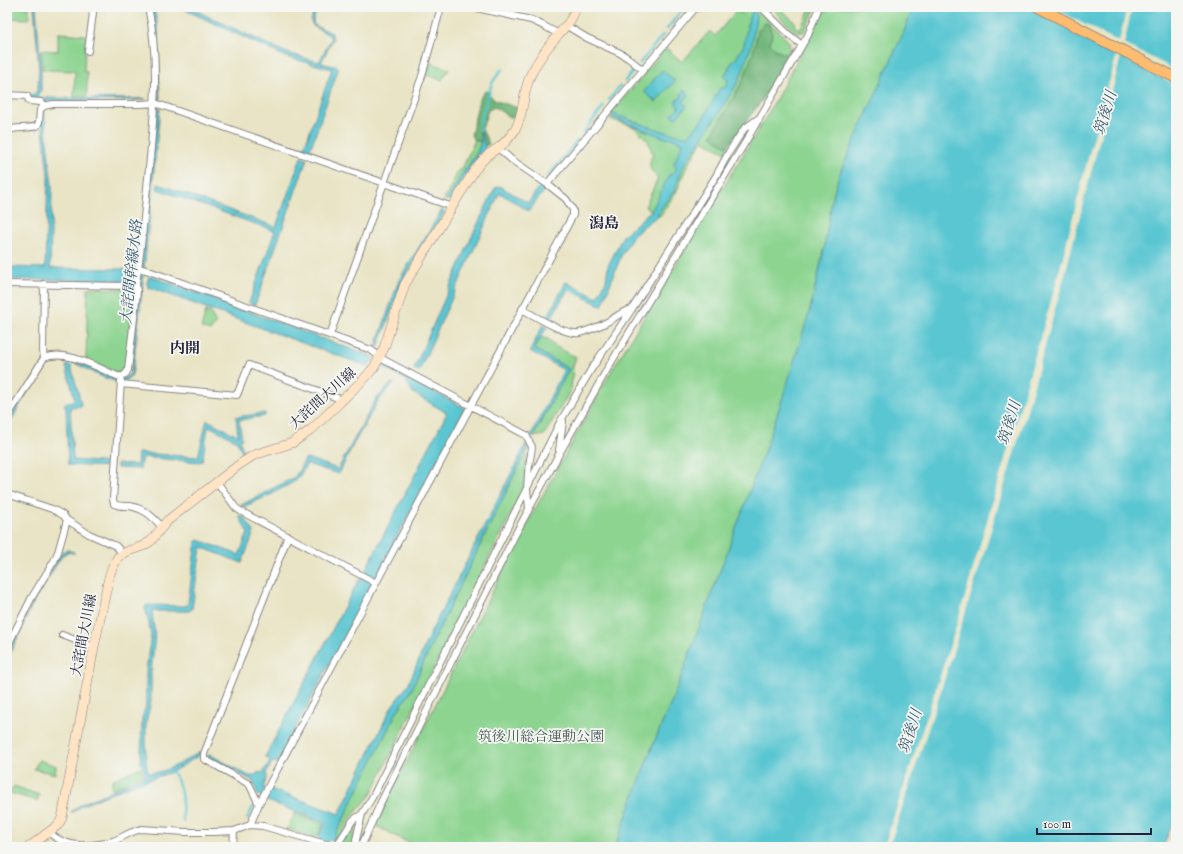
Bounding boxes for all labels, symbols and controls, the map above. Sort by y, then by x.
water label: 筑後川 [1090,87,1122,137]
district label: 潟島 [589,214,619,233]
water label: 大詫間幹線水路 [117,218,147,325]
district label: 内開 [170,339,200,358]
street label: 大詫間大川線 [285,364,360,434]
water label: 筑後川 [994,397,1026,447]
street label: 大詫間大川線 [67,592,101,678]
water label: 筑後川 [894,705,927,755]
park label: 筑後川総合運動公園 [478,728,604,746]
scale bar [1037,810,1151,836]
text: 100 m [1043,817,1071,832]

